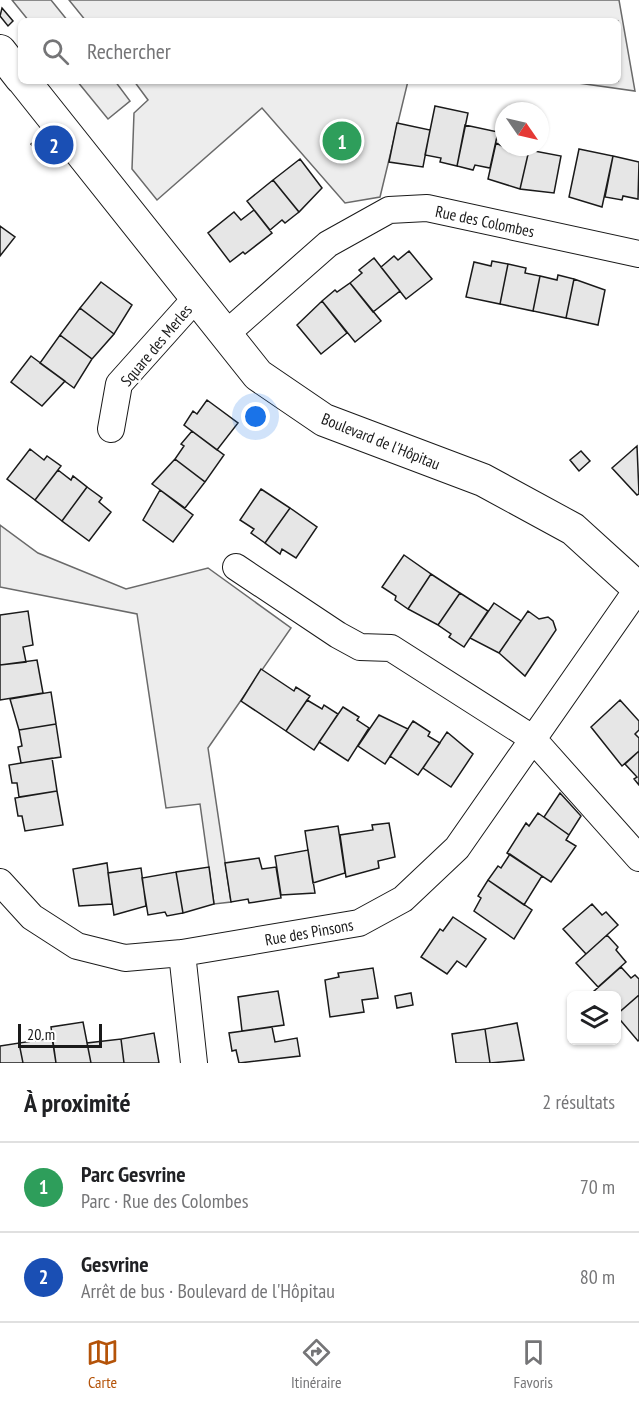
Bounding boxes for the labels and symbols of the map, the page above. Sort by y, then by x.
north arrow [495,102,549,156]
pin: 1 [322,118,362,164]
pin: 2 [34,122,74,168]
street label: Rue des Colombes [434,201,536,241]
street label: Square des Merles [116,300,196,390]
your location [241,402,270,431]
street label: Boulevard de l'Hôpitau [319,408,443,474]
street label: Rue des Pinsons [263,914,355,950]
scale bar [18,1021,102,1048]

